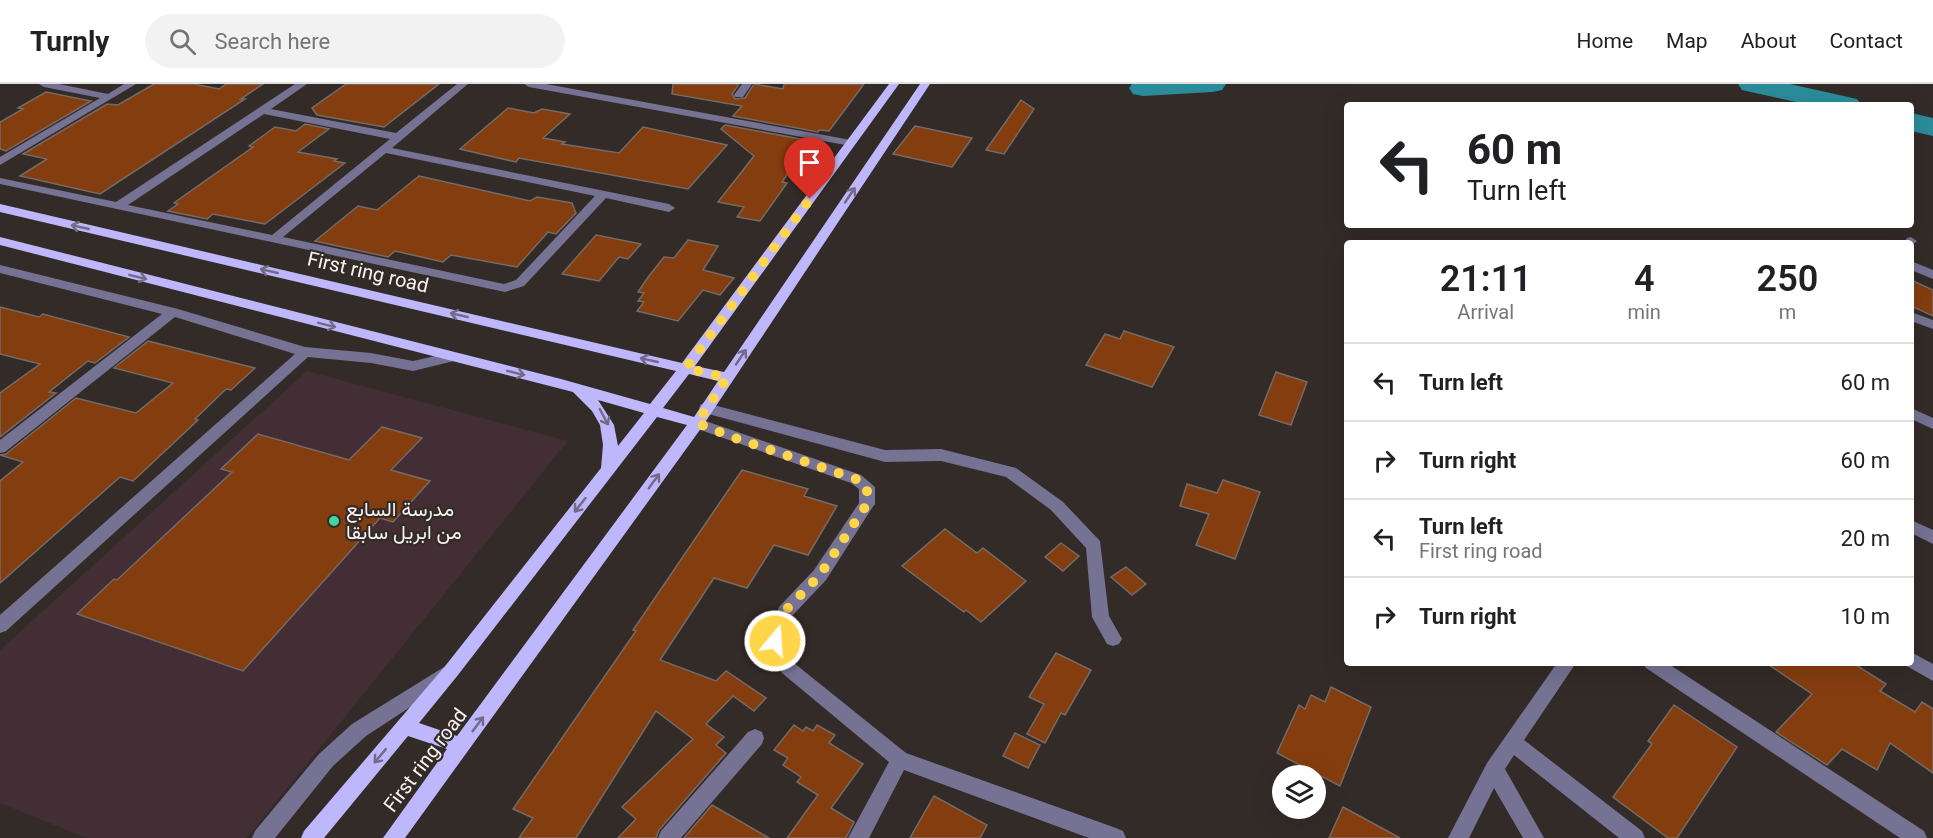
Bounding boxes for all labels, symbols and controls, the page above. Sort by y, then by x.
search box [145,14,565,68]
text: Turnly [30,25,109,58]
icon: search [166,25,199,58]
text: Search here [214,29,330,54]
text: Home [1577,29,1633,53]
text: Map [1666,29,1708,53]
text: About [1741,29,1797,53]
text: Contact [1830,29,1903,53]
text: 60 m [1467,125,1562,174]
icon: left [1368,126,1446,204]
pin [784,137,835,199]
icon: arrive [793,146,826,179]
text: Turn left [1467,175,1567,207]
one-way arrow [844,188,856,204]
one-way arrow [70,220,89,232]
street label: First ring road [305,246,431,298]
text: 21:11 [1440,258,1532,300]
text: 4 [1634,258,1654,300]
text: 250 [1757,258,1818,300]
one-way arrow [260,265,280,276]
one-way arrow [128,271,147,283]
text: Arrival [1457,300,1514,324]
text: min [1627,300,1661,324]
text: m [1779,300,1796,324]
one-way arrow [450,309,469,321]
one-way arrow [317,319,336,331]
one-way arrow [735,349,747,365]
one-way arrow [640,353,659,365]
icon: left [1368,366,1401,399]
one-way arrow [506,367,525,379]
text: Turn left [1419,370,1503,395]
text: 60 m [1841,370,1890,395]
one-way arrow [599,408,610,426]
icon: right [1368,444,1401,477]
text: Turn right [1419,448,1516,473]
text: 60 m [1841,448,1890,473]
one-way arrow [648,474,661,490]
place label: مدرسة السابع من ابريل سابقا [346,497,462,545]
one-way arrow [574,497,587,513]
marker: مدرسة السابع من ابريل سابقا [327,514,341,528]
text: Turn left [1419,514,1503,539]
icon: left [1368,522,1401,555]
text: 20 m [1841,526,1890,551]
text: First ring road [1419,539,1543,563]
icon: right [1368,600,1401,633]
text: Turn right [1419,604,1516,629]
text: 10 m [1841,604,1890,629]
position arrow [743,609,807,673]
street label: First ring road [378,703,472,817]
one-way arrow [472,716,484,732]
one-way arrow [373,748,386,764]
map controls [1272,765,1326,819]
button: layers [1272,765,1326,819]

